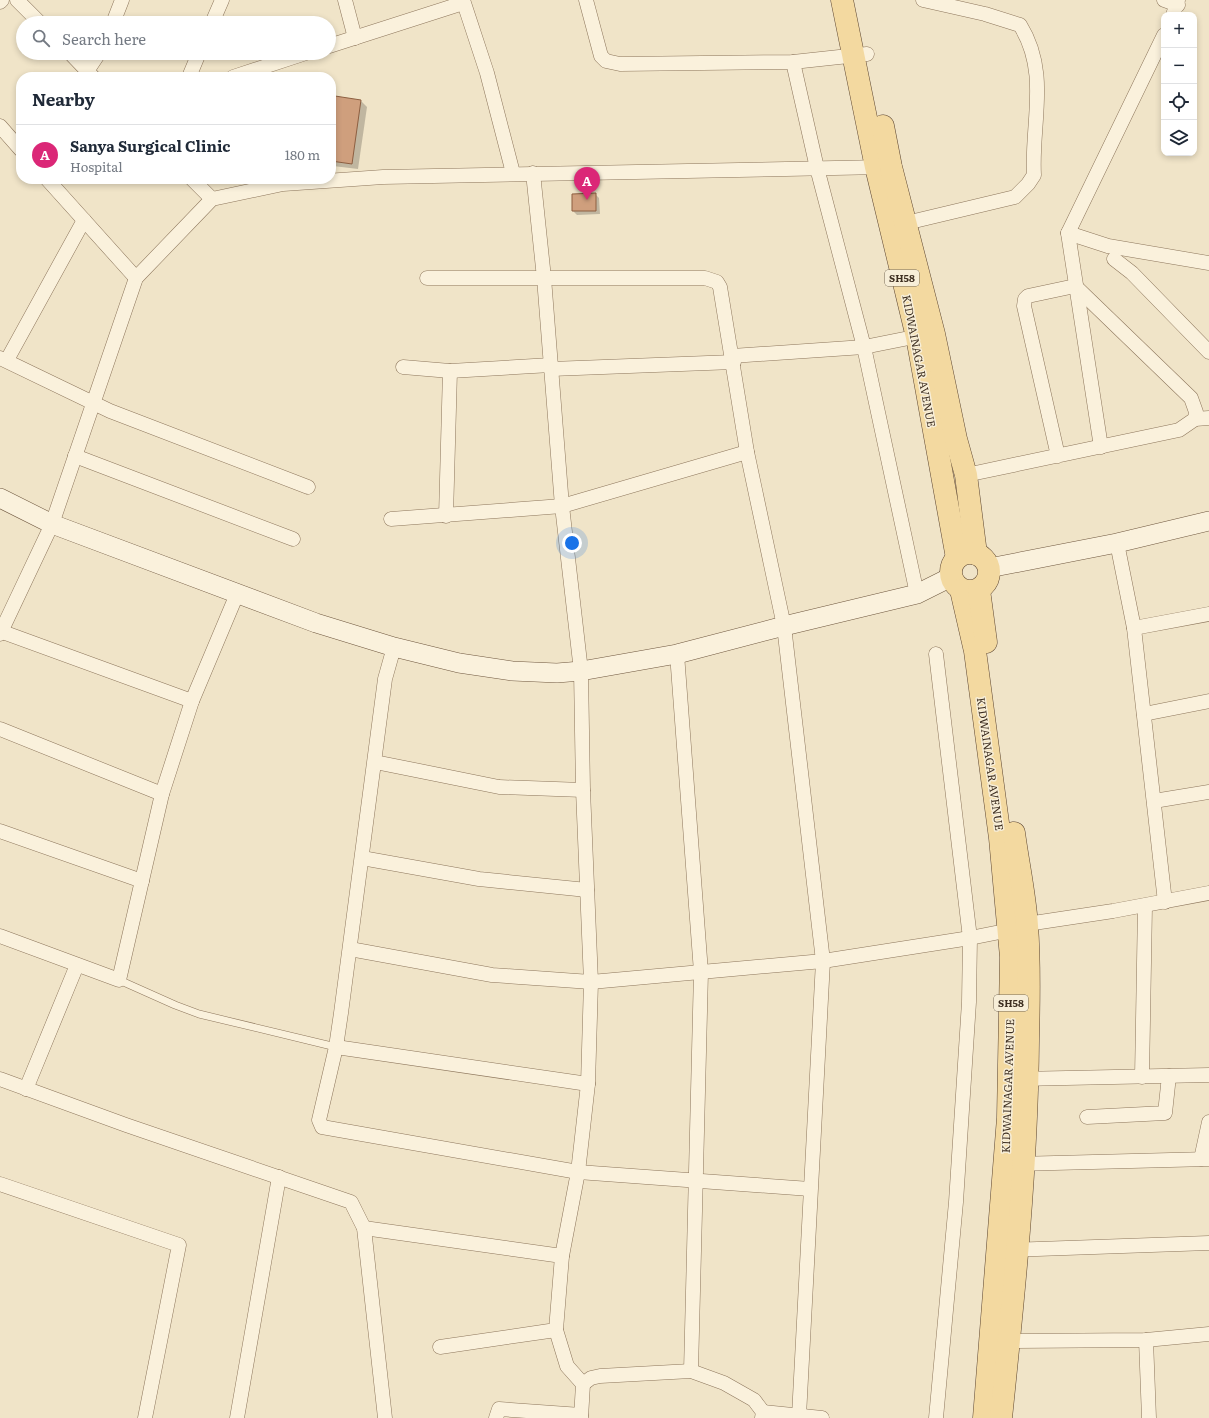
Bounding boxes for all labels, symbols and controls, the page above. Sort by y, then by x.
map controls [1161,12,1197,156]
button: + [1161,12,1197,48]
search box [16,16,336,60]
icon: search [30,27,52,49]
text: Search here [62,27,146,50]
button: − [1161,48,1197,84]
button: locate [1161,84,1197,120]
text: Nearby [32,86,95,111]
button: layers [1161,120,1197,156]
text: Sanya Surgical Clinic [70,134,230,157]
text: A [40,145,50,164]
text: 180 m [285,145,320,164]
text: Hospital [70,157,123,176]
pin: A [574,167,600,200]
road number: SH58 [885,270,919,286]
street label: KIDWAINAGAR AVENUE [899,293,941,428]
your location [562,533,582,553]
street label: KIDWAINAGAR AVENUE [974,696,1008,832]
road number: SH58 [994,995,1028,1011]
street label: KIDWAINAGAR AVENUE [997,1018,1017,1153]

